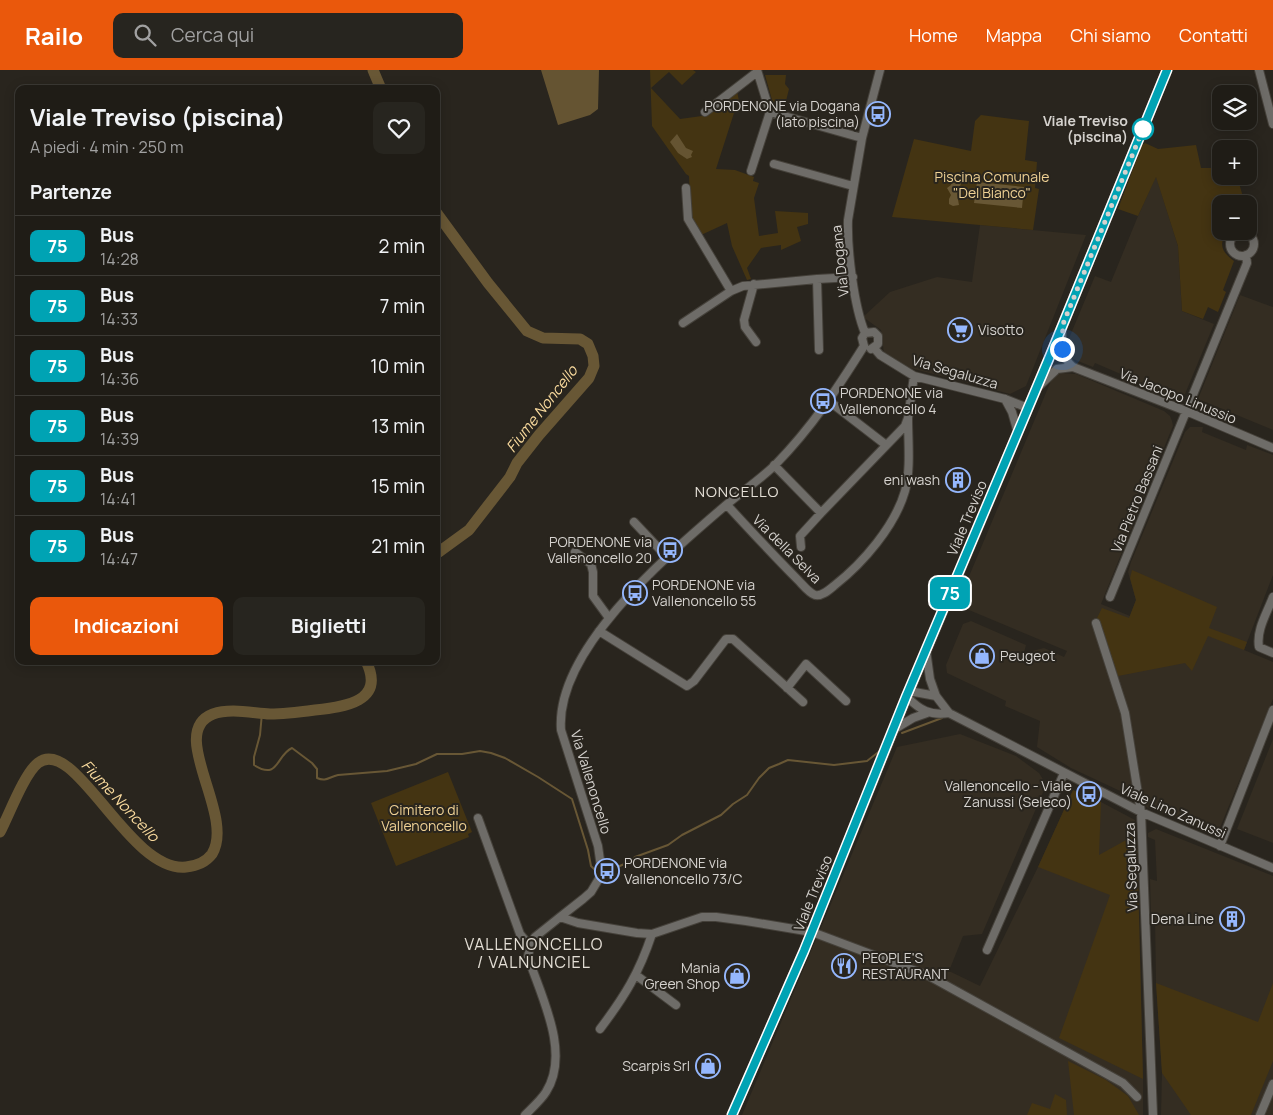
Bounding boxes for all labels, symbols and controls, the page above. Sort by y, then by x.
search box [113,13,463,58]
text: Railo [25,19,83,52]
icon: search [131,21,159,49]
text: Cerca qui [171,22,254,48]
text: Home [909,23,958,47]
text: Mappa [986,23,1042,47]
text: Chi siamo [1070,23,1151,47]
text: Contatti [1179,23,1248,47]
map controls [1212,85,1257,240]
button: layers [1212,85,1257,130]
place label: PORDENONE via Dogana (lato piscina) [704,96,860,131]
text: Viale Treviso (piscina) [30,100,286,133]
bus stop icon: PORDENONE via Dogana (lato piscina) [865,101,891,127]
button: heart [373,102,425,154]
place label: Viale Treviso (piscina) [1043,111,1128,146]
marker: Viale Treviso (piscina) [1132,118,1154,140]
text: A piedi · 4 min · 250 m [30,136,184,158]
button: + [1212,140,1257,185]
park label: Piscina Comunale "Del Bianco" [935,167,1049,202]
text: Partenze [30,179,112,205]
button: − [1212,195,1257,240]
text: Bus [100,222,134,248]
street label: Via Dogana [826,224,853,298]
text: 2 min [379,233,425,259]
text: 75 [47,234,68,258]
text: 14:28 [100,248,139,270]
text: Bus [100,282,134,308]
text: 7 min [380,293,425,319]
text: 75 [47,294,68,318]
text: 14:33 [100,308,138,330]
supermarket icon: Visotto [947,317,973,343]
place label: Visotto [978,320,1024,339]
your location [1050,337,1075,362]
text: Bus [100,342,134,368]
street label: Via Segaluzza [910,350,1000,393]
text: 10 min [370,353,425,379]
text: 75 [47,354,68,378]
water label: Fiume Noncello [501,360,583,457]
street label: Via Jacopo Linussio [1117,363,1240,428]
text: 14:36 [100,368,139,390]
place label: PORDENONE via Vallenoncello 4 [840,383,943,418]
bus stop icon: PORDENONE via Vallenoncello 4 [810,388,836,414]
text: Bus [100,402,134,428]
text: 13 min [371,413,425,439]
text: 75 [47,414,68,438]
text: 14:39 [100,428,139,450]
street label: Via Pietro Bassani [1106,442,1167,555]
text: Bus [100,462,134,488]
building icon: eni wash [945,467,971,493]
place label: eni wash [884,470,940,489]
text: 15 min [371,473,425,499]
text: 75 [47,474,68,498]
street label: Viale Treviso [942,477,991,558]
district label: NONCELLO [695,481,779,502]
text: 14:41 [100,488,136,510]
street label: Via della Selva [749,510,826,587]
text: Bus [100,522,134,548]
place label: PORDENONE via Vallenoncello 20 [547,532,652,567]
text: 21 min [371,533,425,559]
text: 75 [47,534,68,558]
bus stop icon: PORDENONE via Vallenoncello 20 [657,537,683,563]
text: 14:47 [100,548,138,570]
place label: PORDENONE via Vallenoncello 55 [652,575,756,610]
line badge: 75 [928,577,972,609]
bus stop icon: PORDENONE via Vallenoncello 55 [622,580,648,606]
text: 75 [940,581,960,605]
button: Indicazioni [30,597,223,655]
button: Biglietti [233,597,425,655]
shop icon: Peugeot [969,643,995,669]
place label: Peugeot [1000,646,1056,665]
street label: Via Vallenoncello [567,728,616,836]
water label: Fiume Noncello [77,755,165,847]
place label: Vallenoncello - Viale Zanussi (Seleco) [944,776,1072,811]
street label: Viale Lino Zanussi [1117,779,1229,842]
bus stop icon: Vallenoncello - Viale Zanussi (Seleco) [1076,781,1102,807]
park label: Cimitero di Vallenoncello [381,800,467,835]
street label: Via Segaluzza [1119,822,1142,912]
street label: Viale Treviso [789,852,836,933]
place label: PORDENONE via Vallenoncello 73/C [624,853,742,888]
bus stop icon: PORDENONE via Vallenoncello 73/C [594,858,620,884]
building icon: Dena Line [1219,906,1245,932]
place label: Dena Line [1151,909,1214,928]
district label: VALLENONCELLO / VALNUNCIEL [465,933,603,973]
place label: PEOPLE'S RESTAURANT [862,948,950,983]
restaurant icon: PEOPLE'S RESTAURANT [831,953,857,979]
place label: Mania Green Shop [644,958,720,993]
shop icon: Mania Green Shop [724,963,750,989]
shop icon: Scarpis Srl [695,1053,721,1079]
place label: Scarpis Srl [622,1056,690,1075]

